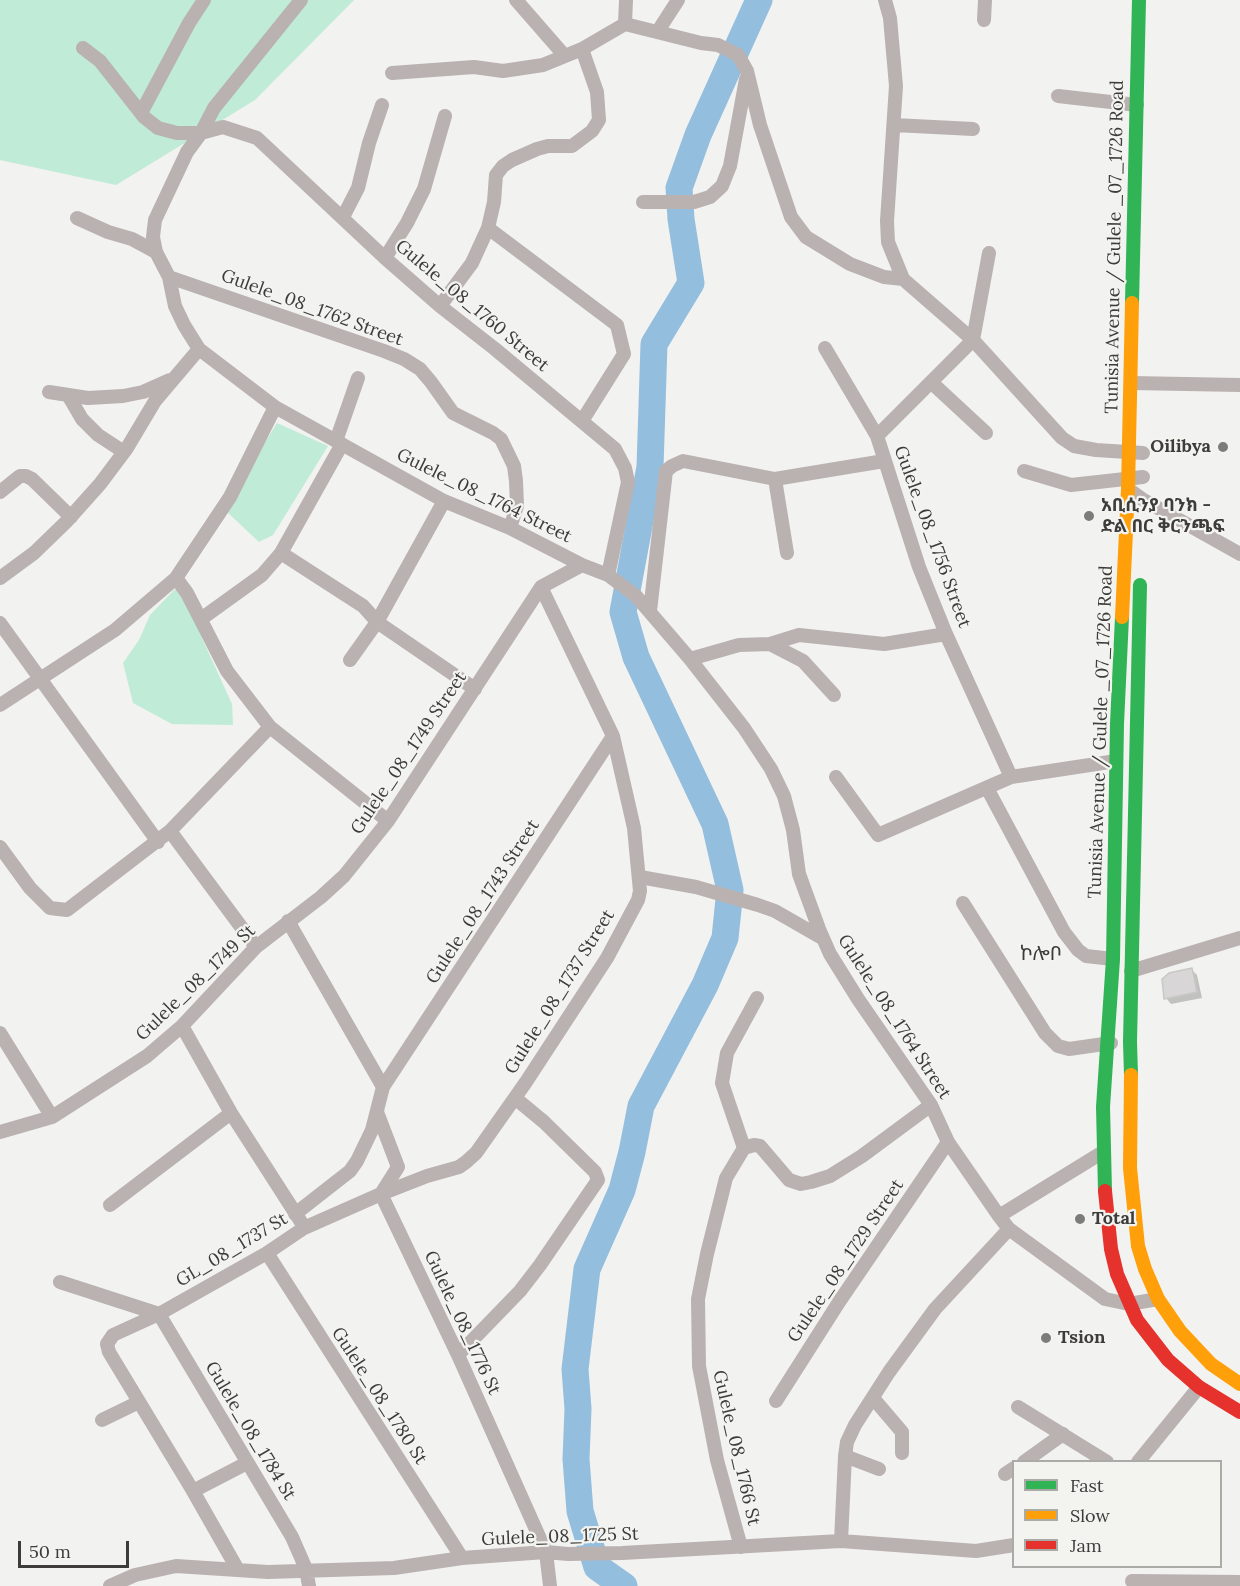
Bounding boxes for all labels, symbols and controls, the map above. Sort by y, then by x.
street label: Tunisia Avenue / Gulele _07_1726 Road [1101,80,1129,414]
street label: Gulele_08_1760 Street [391,236,553,376]
street label: Gulele_08_1762 Street [218,265,406,351]
place label: Oilibya [1150,436,1211,458]
marker: Oilibya [1216,440,1230,454]
street label: Gulele_08_1756 Street [889,443,975,631]
street label: Gulele_08_1764 Street [393,444,575,548]
place label: አቢሲንያ ባንክ - ድል በር ቅርንጫፍ [1101,495,1225,538]
marker: አቢሲንያ ባንክ - ድል በር ቅርንጫፍ [1082,509,1096,523]
street label: Tunisia Avenue / Gulele _07_1726 Road [1084,565,1118,899]
street label: Gulele_08_1749 Street [346,667,472,839]
street label: Gulele_08_1743 Street [422,816,544,988]
street label: Gulele_08_1737 Street [501,906,619,1078]
street label: Gulele_08_1749 St [132,920,260,1046]
street label: Gulele_08_1764 Street [833,931,955,1103]
district label: ኮሎቦ [1020,942,1062,966]
street label: Gulele_08_1729 Street [783,1175,909,1347]
street label: GL_08_1737 St [172,1208,292,1292]
place label: Total [1092,1208,1135,1230]
marker: Total [1073,1212,1087,1226]
street label: Gulele_08_1776 St [419,1247,505,1399]
street label: Gulele_08_1780 St [327,1323,431,1469]
place label: Tsion [1058,1327,1106,1349]
marker: Tsion [1039,1331,1053,1345]
street label: Gulele_08_1784 St [200,1358,300,1504]
street label: Gulele_08_1766 St [708,1368,764,1528]
legend [1012,1460,1222,1568]
text: Fast [1070,1474,1104,1497]
text: Slow [1070,1504,1110,1527]
street label: Gulele_08_1725 St [481,1523,639,1551]
scale bar [21,1529,132,1567]
text: Jam [1070,1534,1102,1557]
text: 50 m [29,1540,71,1563]

